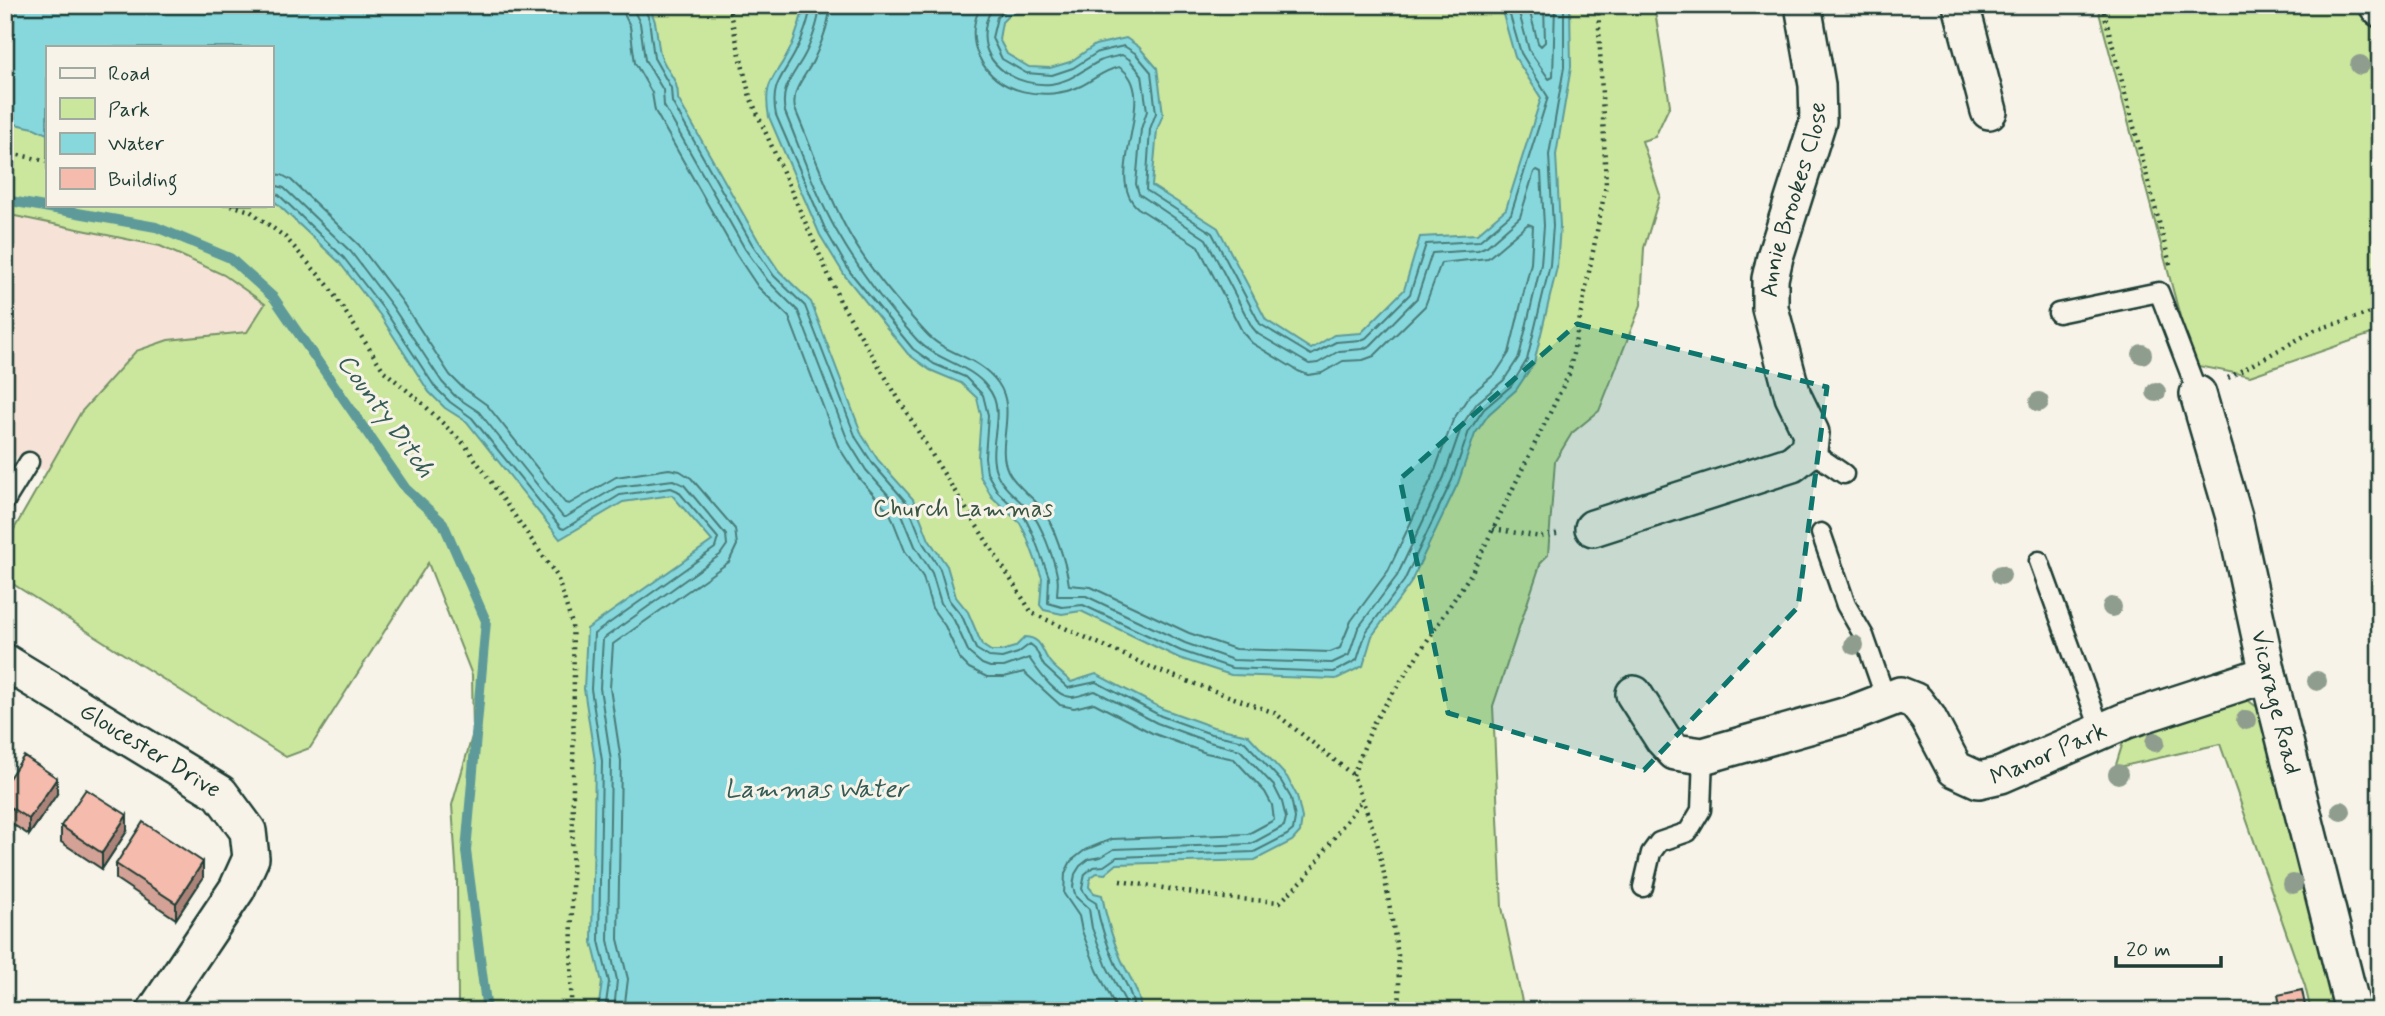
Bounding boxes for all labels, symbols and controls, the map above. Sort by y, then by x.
legend [46,46,273,206]
text: Road [108,60,150,88]
text: Park [108,96,150,124]
street label: Annie Brookes Close [1754,102,1834,298]
text: Water [108,130,164,158]
text: Building [108,166,178,196]
water label: County Ditch [328,347,442,485]
park label: Church Lammas [873,494,1054,525]
street label: Vicarage Road [2243,627,2308,778]
street label: Gloucester Drive [74,696,227,805]
street label: Manor Park [1985,715,2112,793]
water label: Lammas Water [724,773,911,807]
scale bar [2116,925,2220,969]
text: 20 m [2126,936,2171,964]

